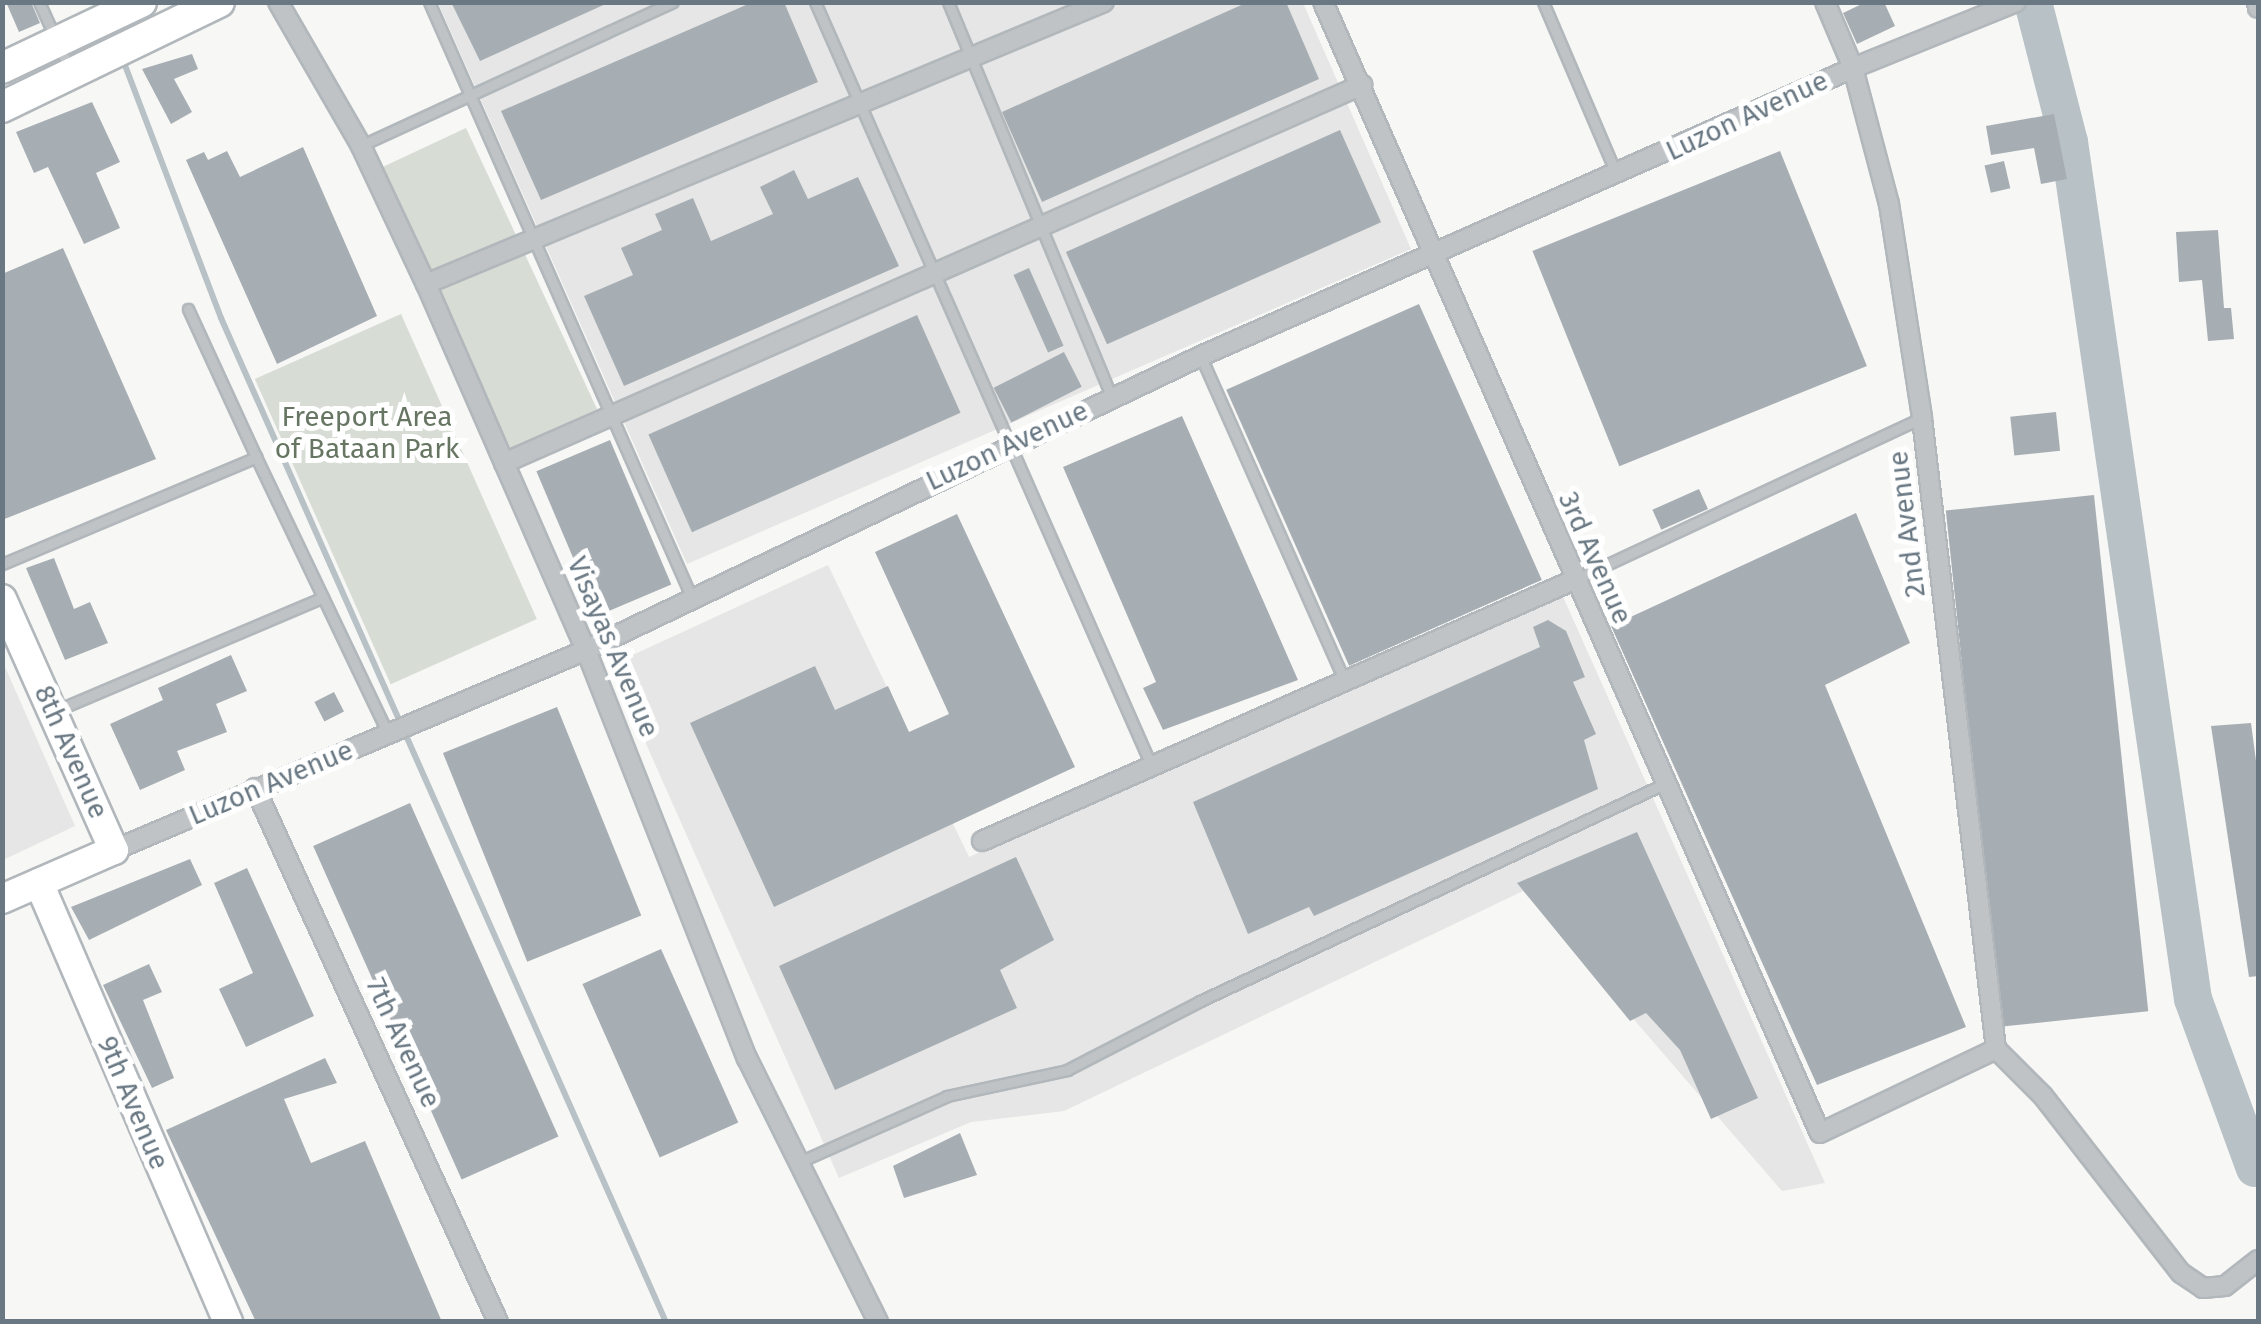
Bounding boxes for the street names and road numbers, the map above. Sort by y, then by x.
street label: Luzon Avenue [1661,64,1833,168]
street label: Luzon Avenue [921,394,1093,498]
street label: 2nd Avenue [1881,449,1933,599]
street label: 3rd Avenue [1551,487,1639,629]
street label: Visayas Avenue [560,552,666,742]
street label: 8th Avenue [27,680,115,824]
street label: Luzon Avenue [184,733,358,833]
street label: 7th Avenue [358,973,448,1113]
street label: 9th Avenue [90,1031,176,1175]

